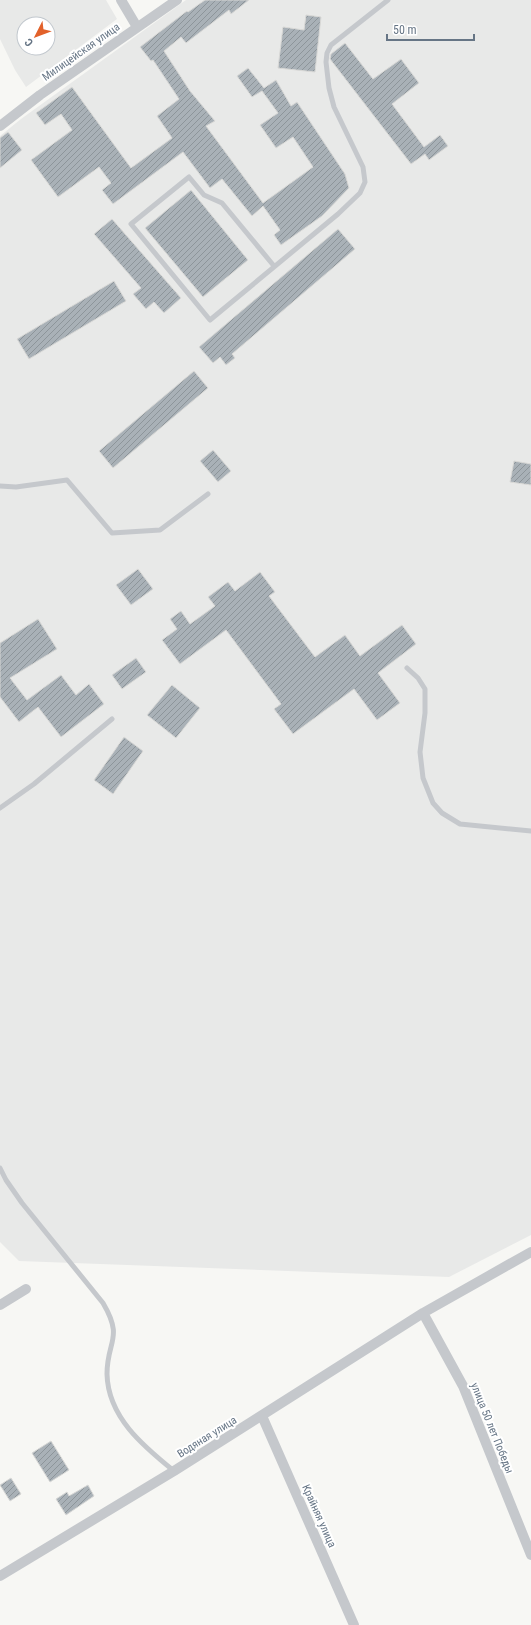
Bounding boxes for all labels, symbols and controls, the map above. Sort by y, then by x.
north arrow [16,16,56,56]
scale bar [387,16,474,42]
street label: Милицейская улица [40,20,122,84]
text: 50 m [393,23,417,37]
text: С [22,36,36,49]
street label: улица 50 лет Победы [468,1381,516,1475]
street label: Водяная улица [175,1414,239,1460]
street label: Крайняя улица [299,1482,339,1550]

